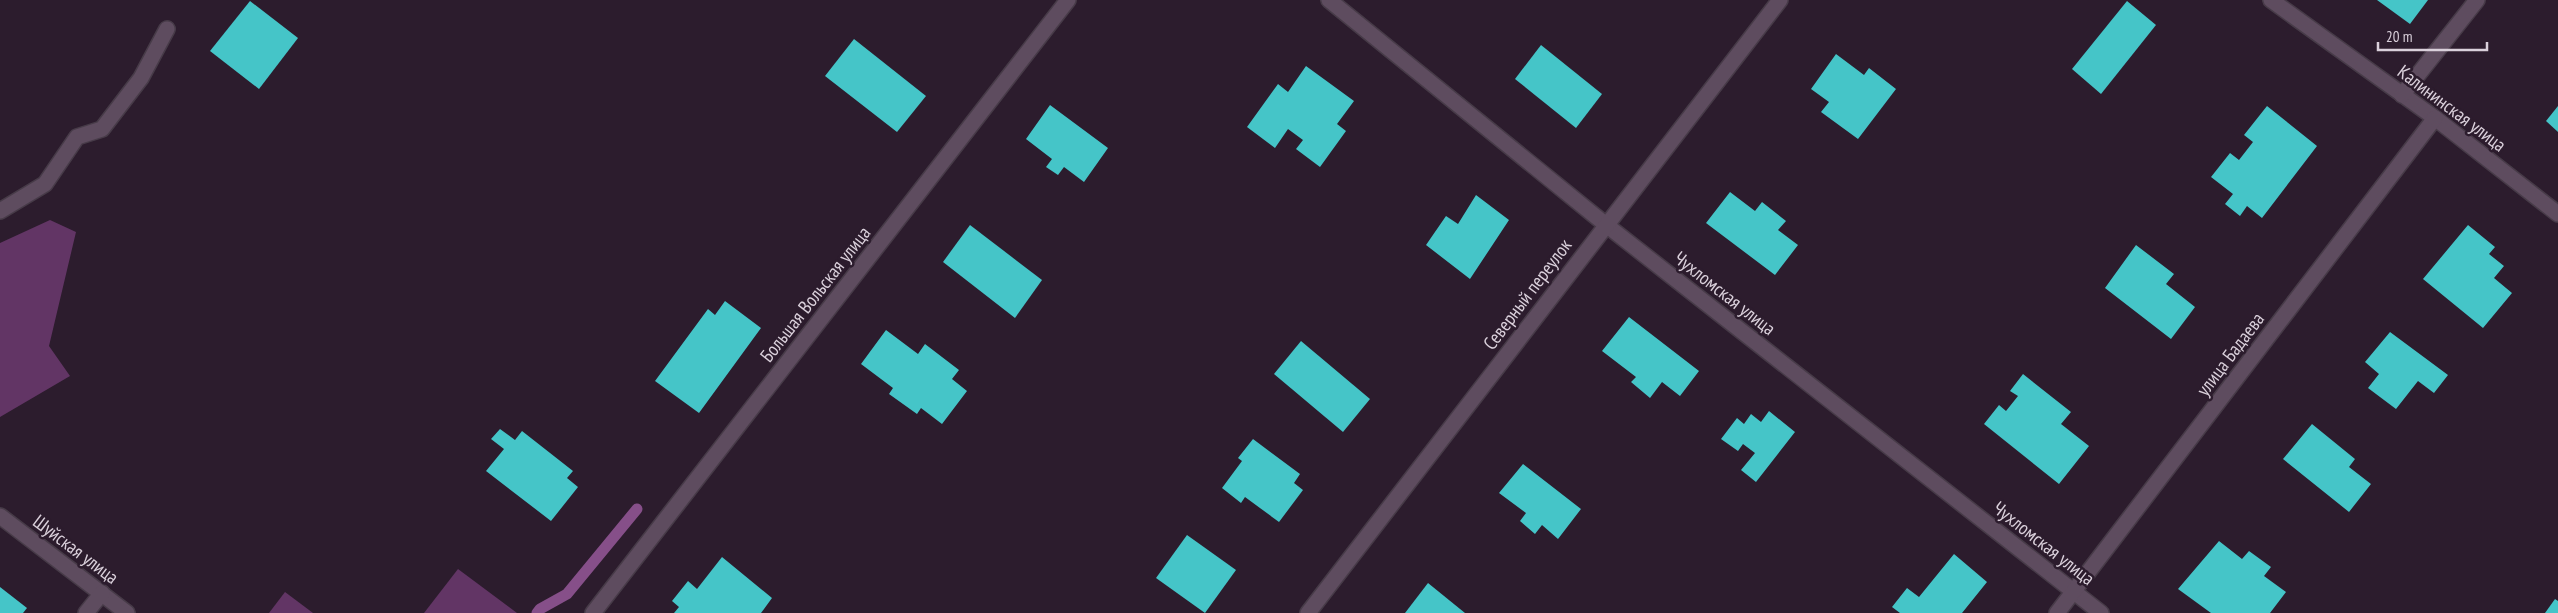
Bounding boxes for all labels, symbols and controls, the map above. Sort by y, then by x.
scale bar [2378,20,2487,52]
text: 20 m [2386,27,2412,46]
street label: Калининская улица [2393,59,2511,157]
street label: Большая Вольская улица [755,221,875,367]
street label: Северный переулок [1477,233,1577,354]
street label: Чухломская улица [1669,246,1781,340]
street label: улица Бадаева [2191,308,2269,400]
street label: Чухломская улица [1988,496,2100,590]
street label: Шуйская улица [29,509,123,589]

